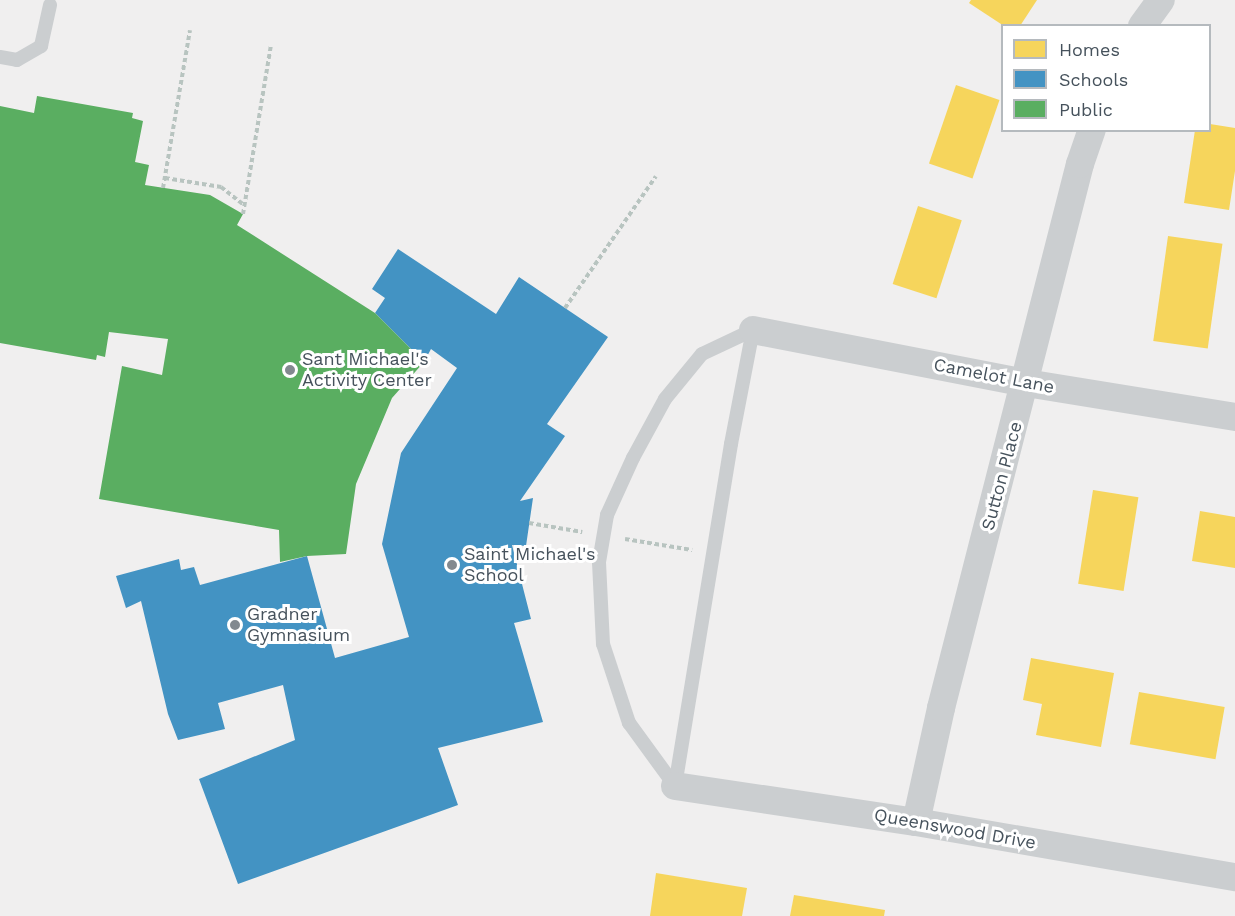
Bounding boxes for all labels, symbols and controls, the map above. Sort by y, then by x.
legend [1001,24,1211,132]
text: Homes [1059,39,1120,60]
text: Schools [1059,69,1128,90]
text: Public [1059,99,1113,120]
place label: Sant Michael's Activity Center [302,349,432,392]
street label: Camelot Lane [932,354,1056,398]
marker: Sant Michael's Activity Center [283,363,297,377]
street label: Sutton Place [977,419,1027,533]
place label: Saint Michael's School [464,544,596,586]
marker: Saint Michael's School [445,558,459,572]
place label: Gradner Gymnasium [247,604,350,646]
marker: Gradner Gymnasium [228,618,242,632]
street label: Queenswood Drive [872,804,1038,854]

